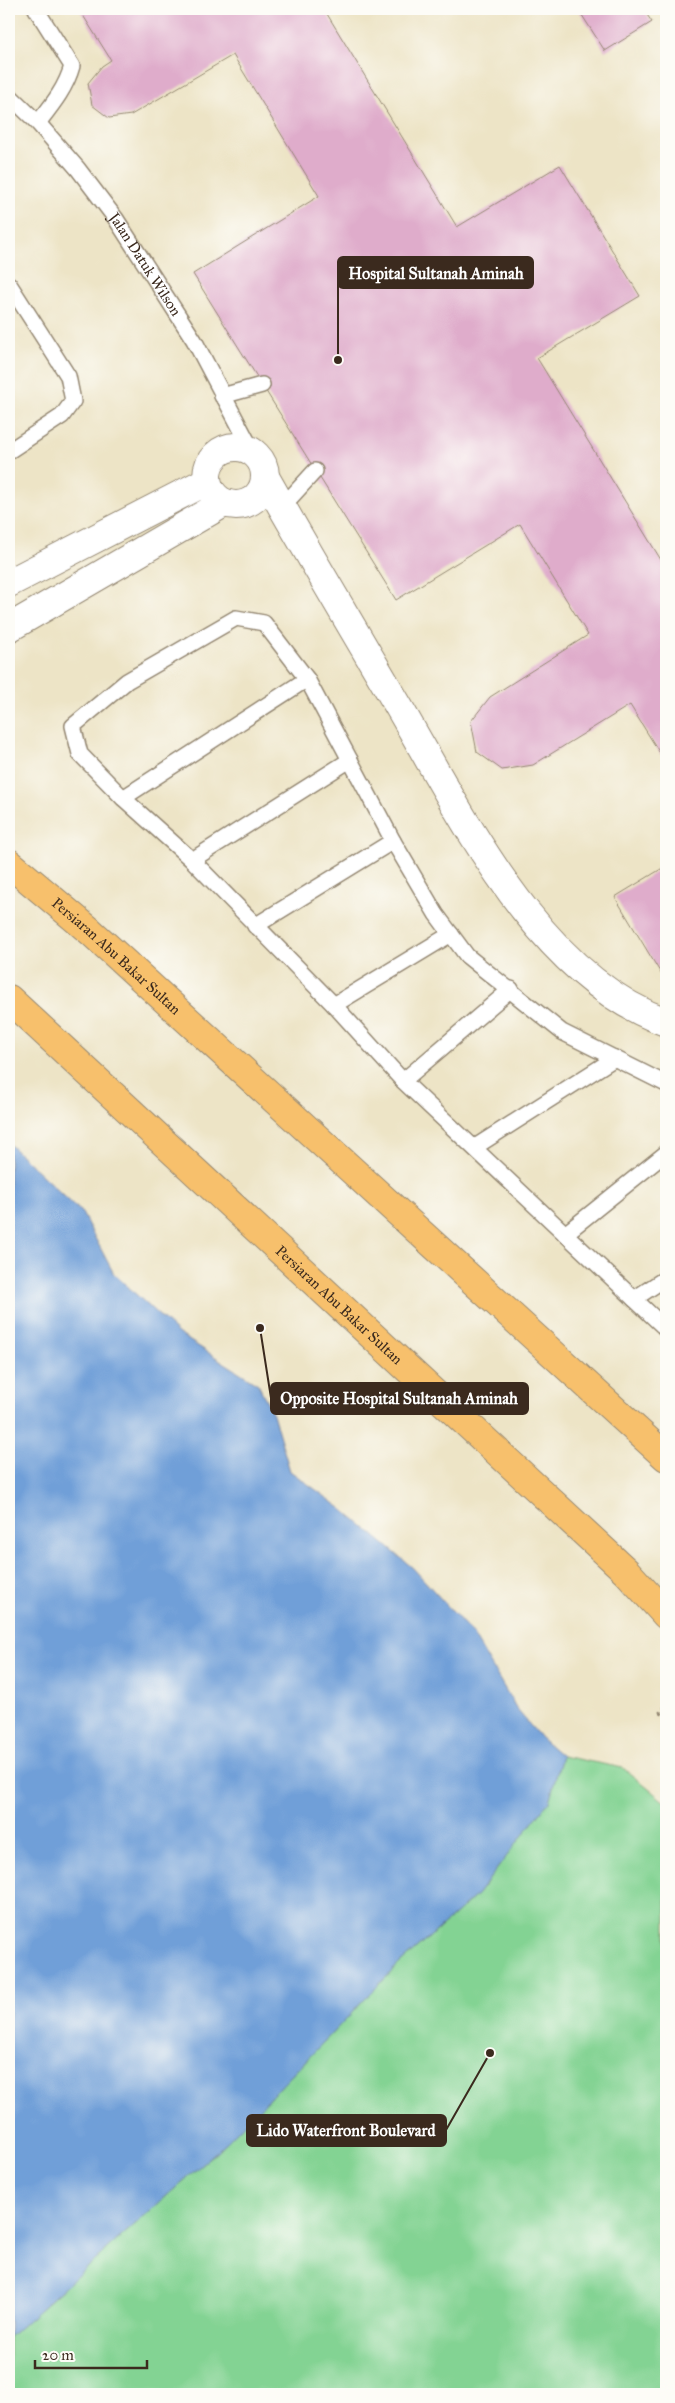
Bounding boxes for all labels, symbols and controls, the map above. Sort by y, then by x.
street label: Jalan Datuk Wilson [103,207,185,319]
callout: Hospital Sultanah Aminah [338,257,533,288]
text: Hospital Sultanah Aminah [348,264,524,284]
street label: Persiaran Abu Bakar Sultan [48,894,184,1018]
street label: Persiaran Abu Bakar Sultan [272,1242,406,1368]
callout: Opposite Hospital Sultanah Aminah [271,1383,528,1414]
text: Opposite Hospital Sultanah Aminah [280,1389,518,1409]
callout: Lido Waterfront Boulevard [247,2115,446,2146]
text: Lido Waterfront Boulevard [256,2121,436,2140]
scale bar [35,2338,148,2370]
text: 20 m [42,2346,74,2364]

